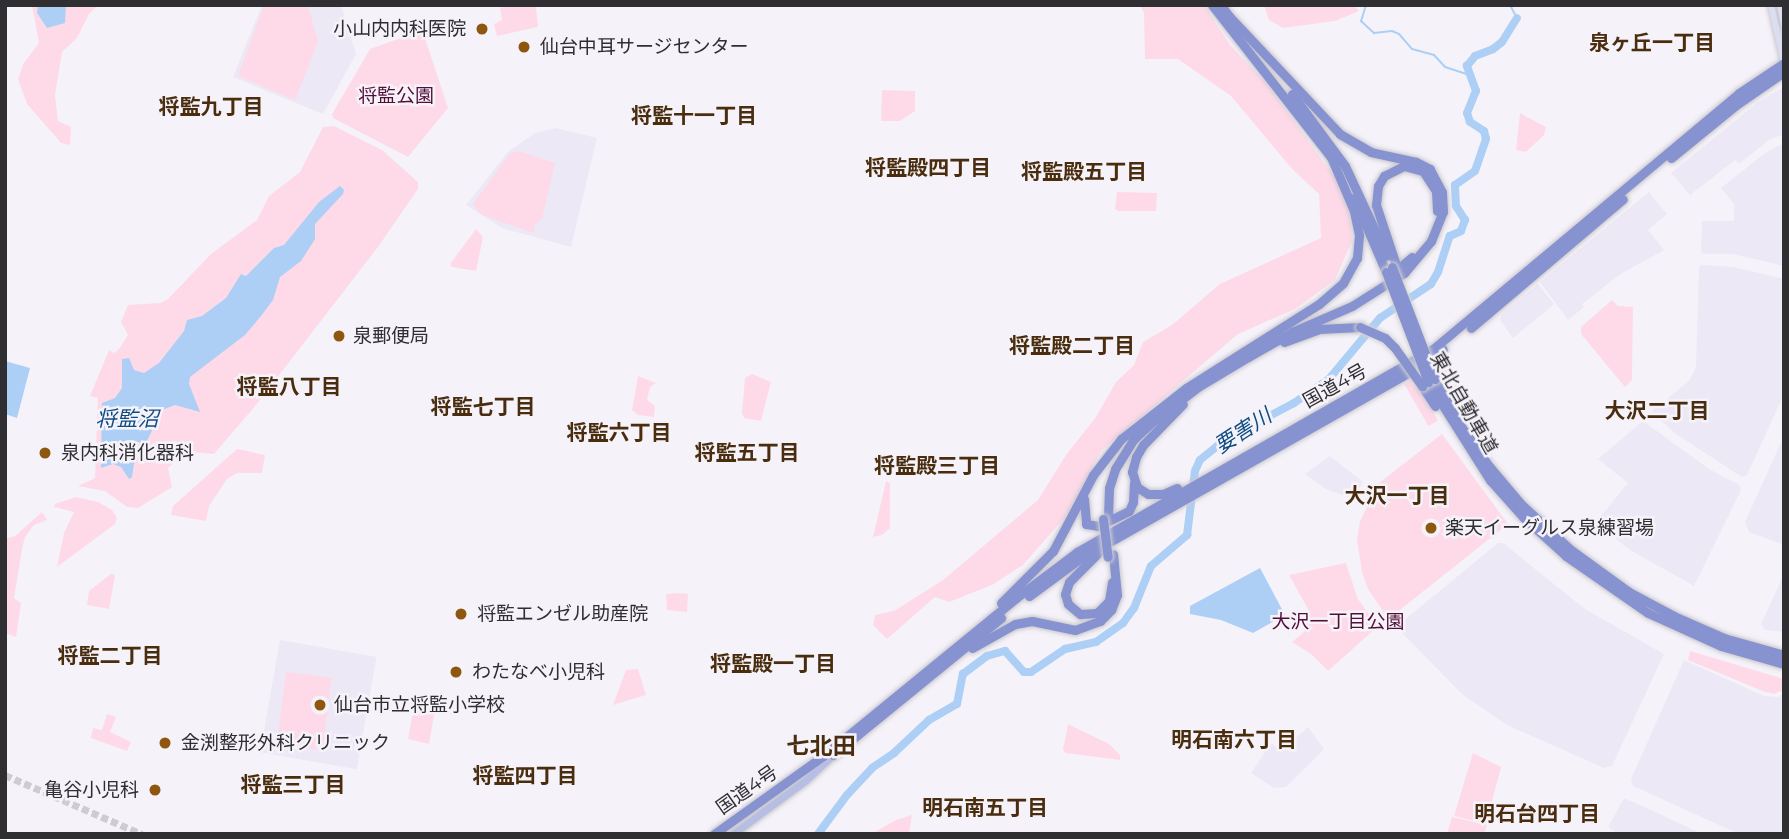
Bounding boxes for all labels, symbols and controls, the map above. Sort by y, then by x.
place label: 小山内内科医院 [333,18,466,40]
marker: 小山内内科医院 [472,19,492,39]
district label: 泉ヶ丘一丁目 [1589,30,1715,56]
place label: 仙台中耳サージセンター [540,36,749,58]
marker: 仙台中耳サージセンター [514,37,534,57]
park label: 将監公園 [358,85,434,107]
district label: 将監九丁目 [159,94,263,120]
district label: 将監十一丁目 [631,103,757,129]
district label: 将監殿四丁目 [865,155,991,181]
district label: 将監殿五丁目 [1021,159,1147,185]
place label: 泉郵便局 [353,325,429,347]
marker: 泉郵便局 [331,328,347,344]
district label: 将監殿二丁目 [1009,333,1135,359]
street label: 東北自動車道 [1426,348,1502,458]
street label: 国道4号 [1299,359,1371,413]
district label: 将監八丁目 [237,374,341,400]
district label: 将監七丁目 [431,394,535,420]
district label: 大沢二丁目 [1605,398,1709,424]
water label: 要害川 [1210,403,1276,459]
water label: 将監沼 [96,406,158,432]
district label: 将監六丁目 [567,420,671,446]
district label: 将監五丁目 [695,440,799,466]
place label: 泉内科消化器科 [61,442,194,464]
marker: 泉内科消化器科 [35,443,55,463]
district label: 将監殿三丁目 [874,453,1000,479]
district label: 大沢一丁目 [1345,483,1449,509]
place label: 楽天イーグルス泉練習場 [1445,517,1654,539]
marker: 楽天イーグルス泉練習場 [1423,520,1439,536]
place label: 将監エンゼル助産院 [477,603,648,625]
marker: 将監エンゼル助産院 [451,604,471,624]
park label: 大沢一丁目公園 [1272,611,1404,633]
district label: 将監二丁目 [58,643,162,669]
district label: 将監殿一丁目 [710,651,836,677]
place label: わたなべ小児科 [472,661,605,683]
marker: わたなべ小児科 [446,662,466,682]
place label: 仙台市立将監小学校 [334,694,505,716]
marker: 仙台市立将監小学校 [312,697,328,713]
district label: 明石南六丁目 [1171,727,1297,753]
place label: 金渕整形外科クリニック [181,732,390,754]
district label: 七北田 [787,732,855,760]
marker: 金渕整形外科クリニック [155,733,175,753]
street label: 国道4号 [712,761,782,819]
district label: 将監四丁目 [473,763,577,789]
district label: 将監三丁目 [241,772,345,798]
place label: 亀谷小児科 [44,779,139,801]
marker: 亀谷小児科 [145,780,165,800]
district label: 明石南五丁目 [922,795,1048,821]
district label: 明石台四丁目 [1474,801,1600,827]

